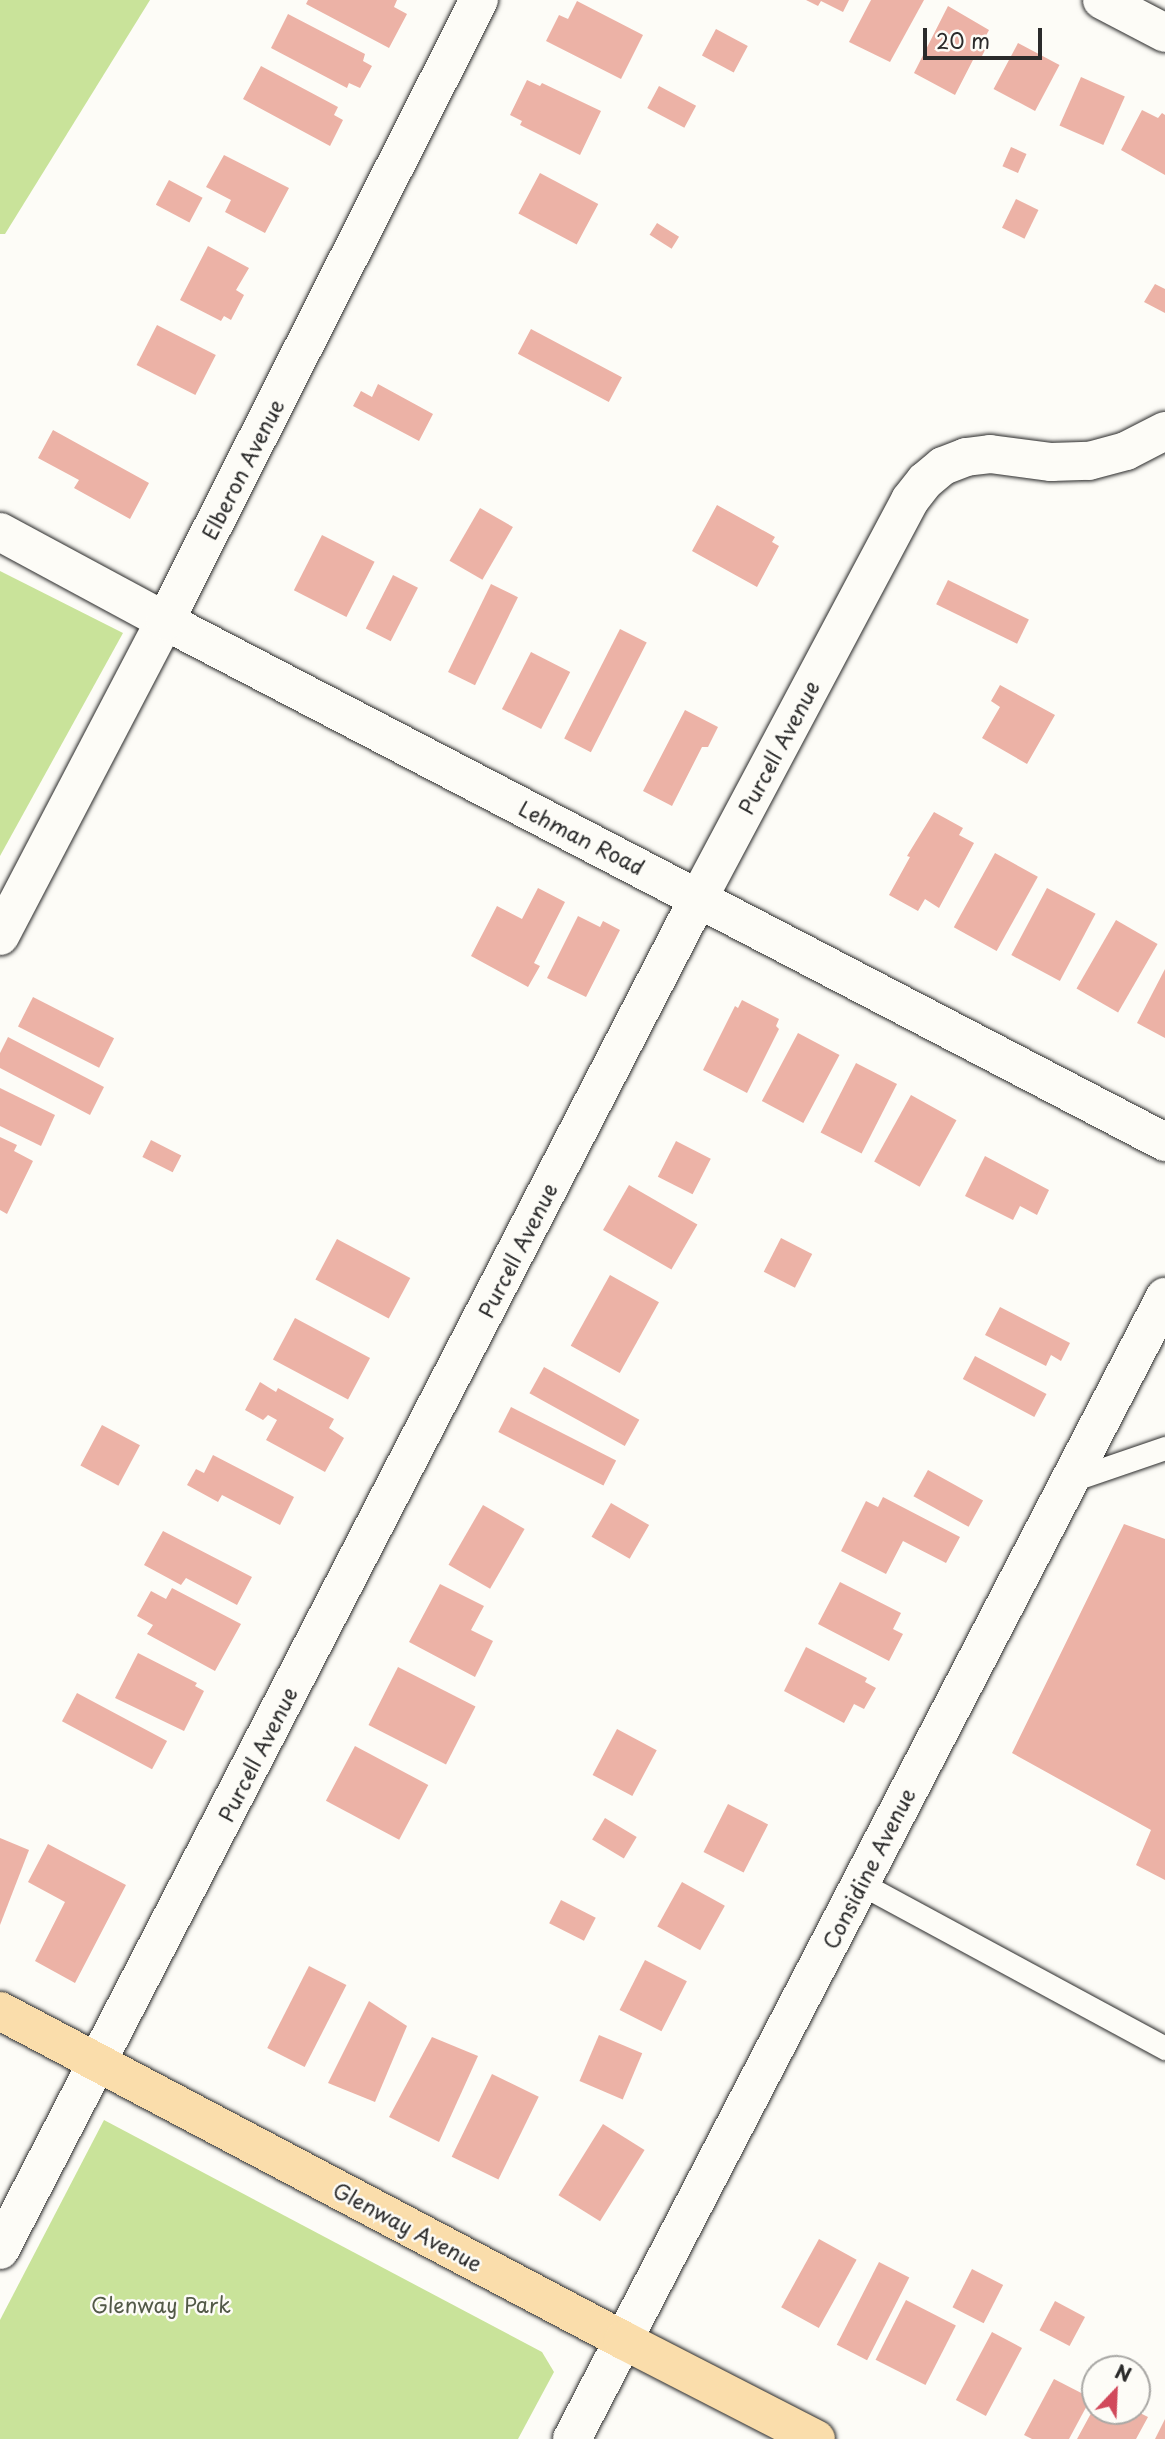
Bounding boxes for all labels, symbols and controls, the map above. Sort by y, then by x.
scale bar [927,14,1046,58]
text: 20 m [936,24,990,56]
street label: Elberon Avenue [196,395,288,543]
street label: Purcell Avenue [732,676,824,818]
street label: Lehman Road [515,795,649,879]
street label: Purcell Avenue [472,1179,562,1321]
street label: Purcell Avenue [212,1683,302,1825]
street label: Considine Avenue [817,1783,919,1953]
street label: Glenway Avenue [329,2176,487,2276]
park label: Glenway Park [91,2291,231,2317]
north arrow [1081,2355,1151,2425]
text: N [1111,2357,1136,2388]

